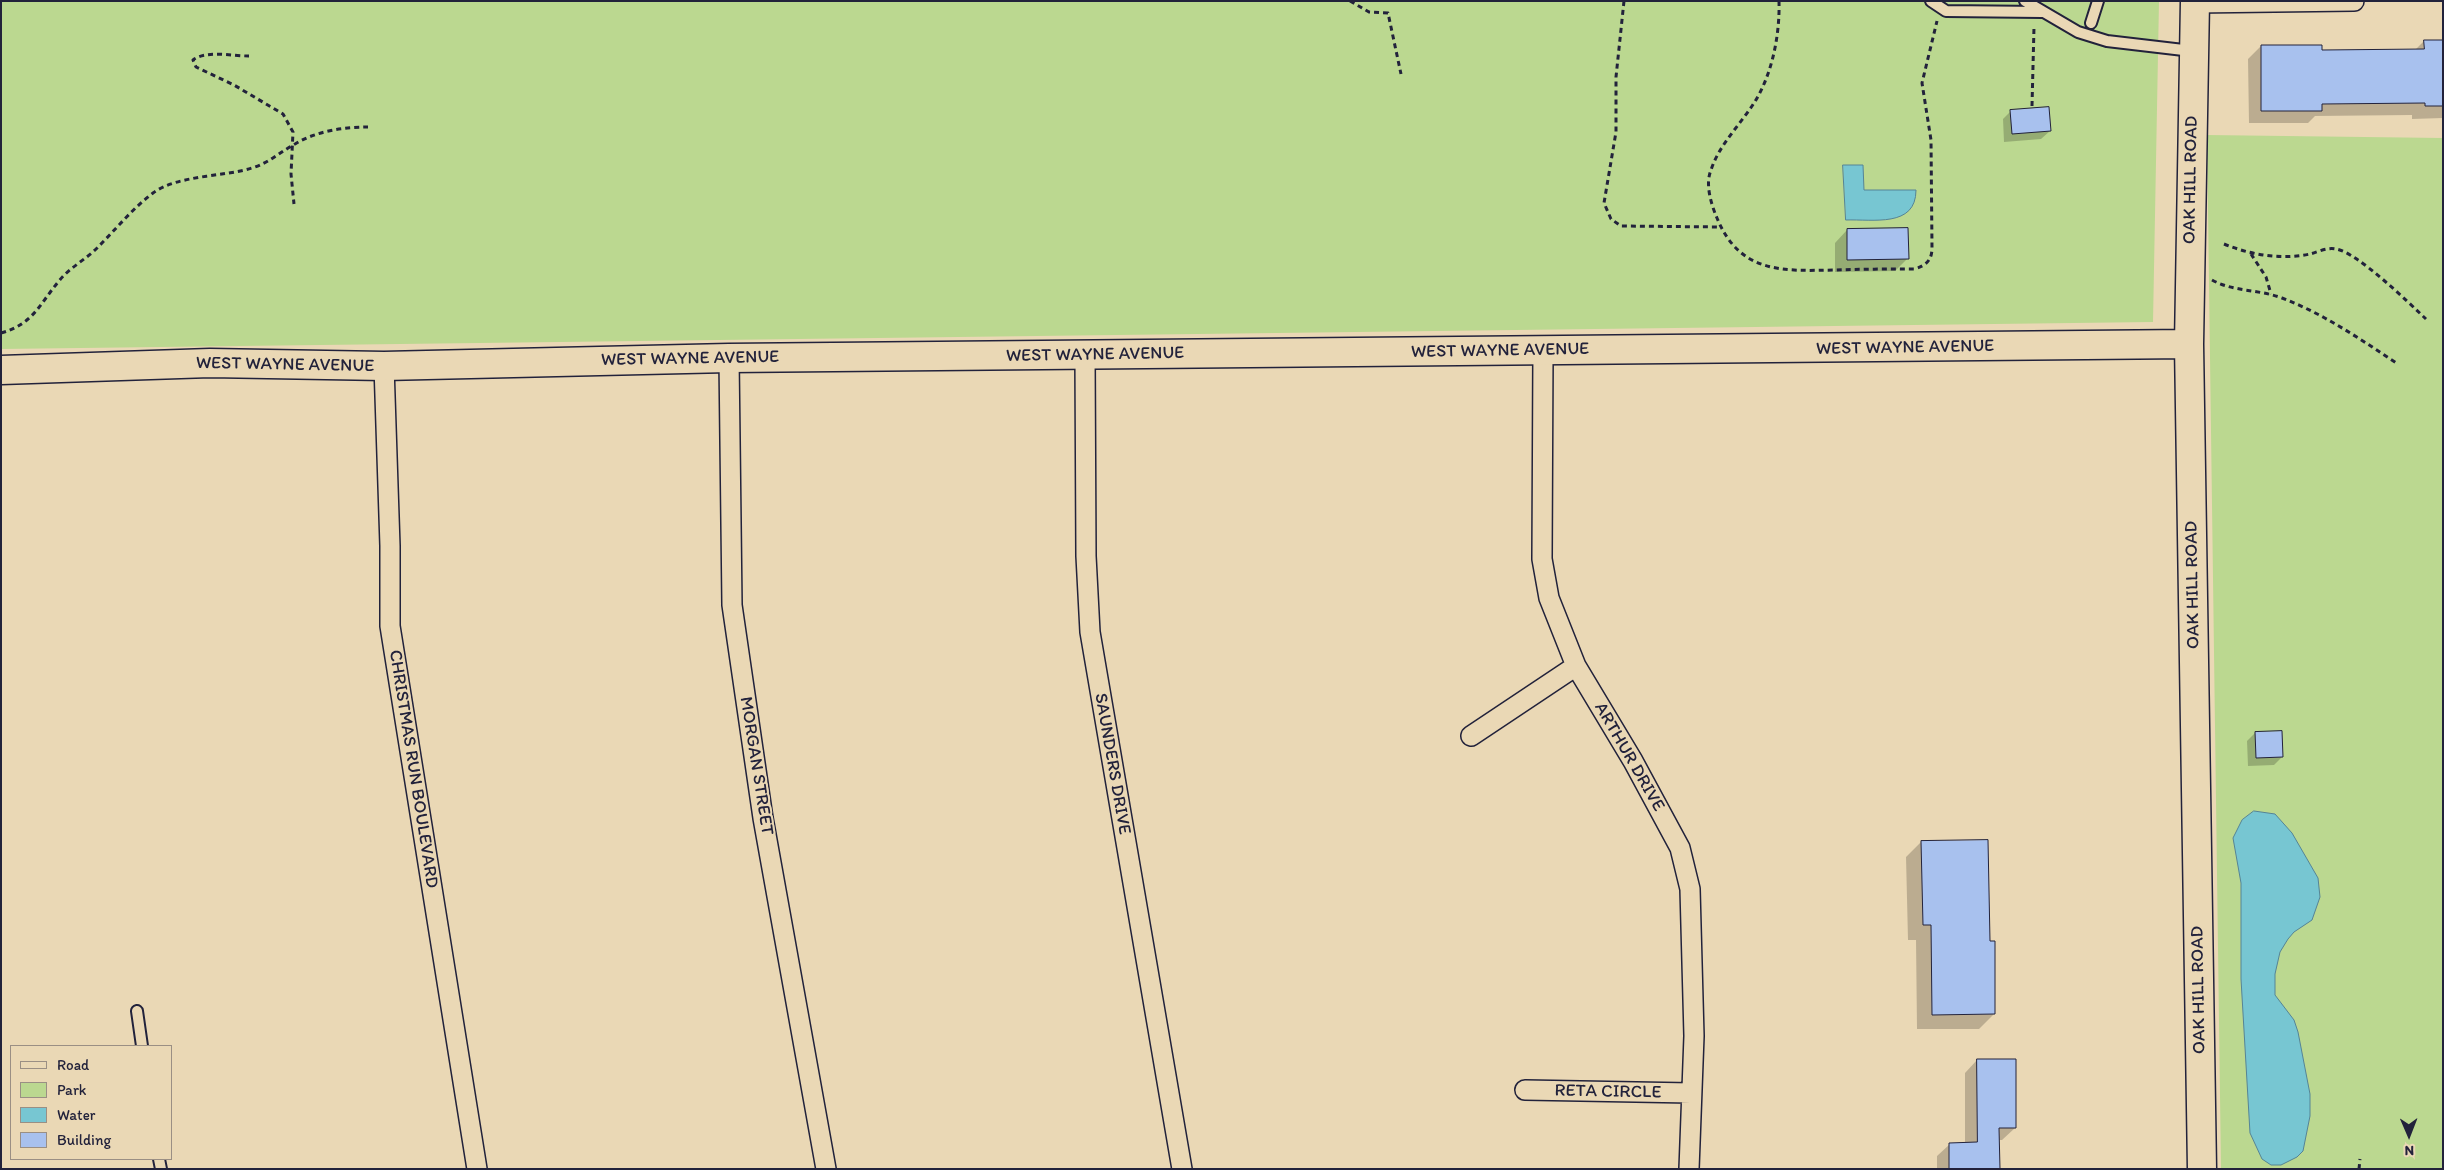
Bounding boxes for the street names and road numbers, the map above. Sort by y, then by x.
street label: OAK HILL ROAD [2179,116,2203,244]
street label: WEST WAYNE AVENUE [1816,336,1994,360]
street label: WEST WAYNE AVENUE [1411,339,1589,363]
street label: WEST WAYNE AVENUE [1006,343,1184,367]
street label: WEST WAYNE AVENUE [601,347,779,371]
street label: WEST WAYNE AVENUE [196,353,374,377]
street label: OAK HILL ROAD [2181,521,2205,649]
street label: CHRISTMAS RUN BOULEVARD [383,648,443,890]
street label: SAUNDERS DRIVE [1089,692,1135,836]
street label: MORGAN STREET [734,695,778,837]
street label: ARTHUR DRIVE [1589,699,1669,815]
street label: OAK HILL ROAD [2187,926,2211,1054]
street label: RETA CIRCLE [1554,1080,1662,1104]

